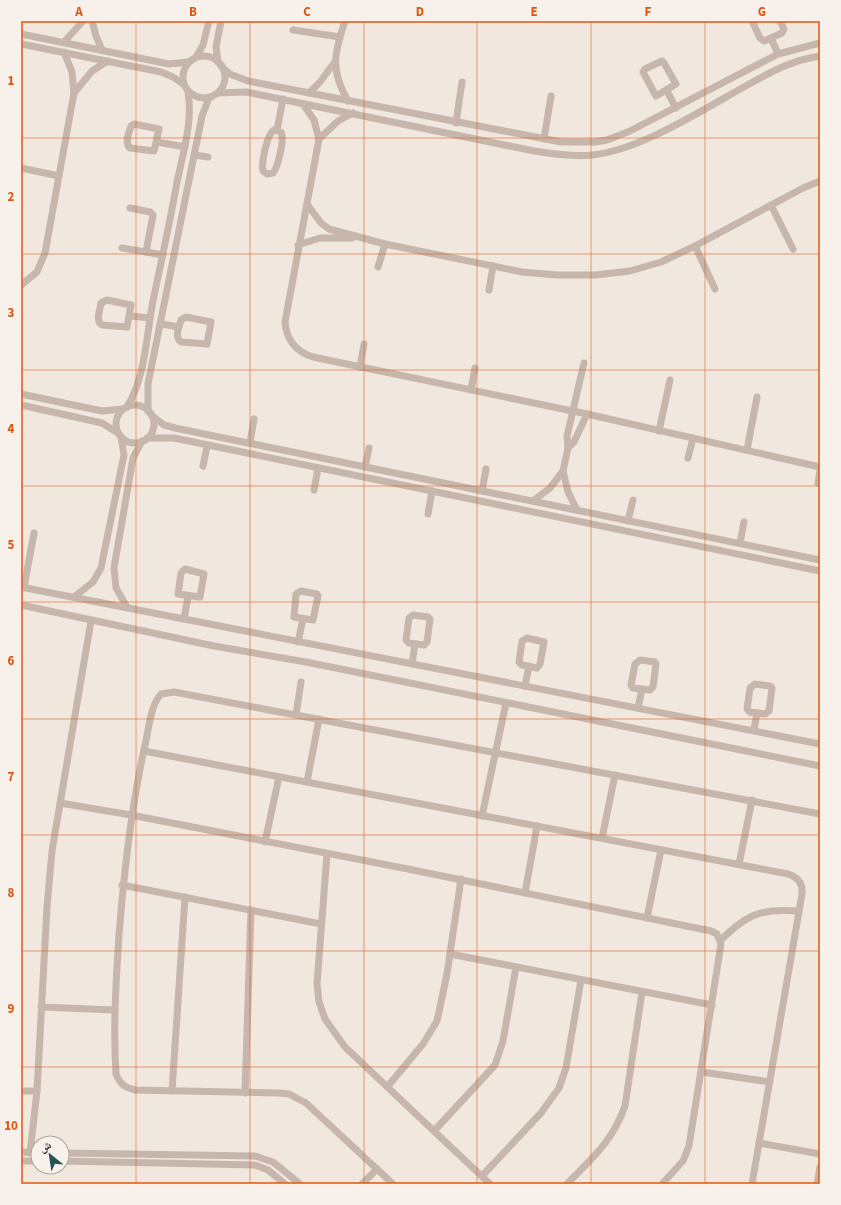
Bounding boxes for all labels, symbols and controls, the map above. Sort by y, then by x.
text: A [74,3,83,21]
text: B [189,3,197,21]
text: C [303,3,311,21]
text: D [416,3,424,21]
text: E [530,3,538,21]
text: F [645,3,652,21]
text: G [758,3,766,21]
text: 1 [8,72,15,90]
text: 2 [8,188,15,206]
text: 3 [8,304,15,322]
text: 4 [8,420,15,438]
text: 5 [8,536,15,554]
text: 6 [8,652,15,670]
text: 7 [8,768,15,786]
text: 8 [8,884,15,902]
text: 9 [8,1000,15,1018]
text: 10 [4,1117,18,1135]
north arrow [30,1135,70,1175]
text: ش [36,1137,54,1156]

